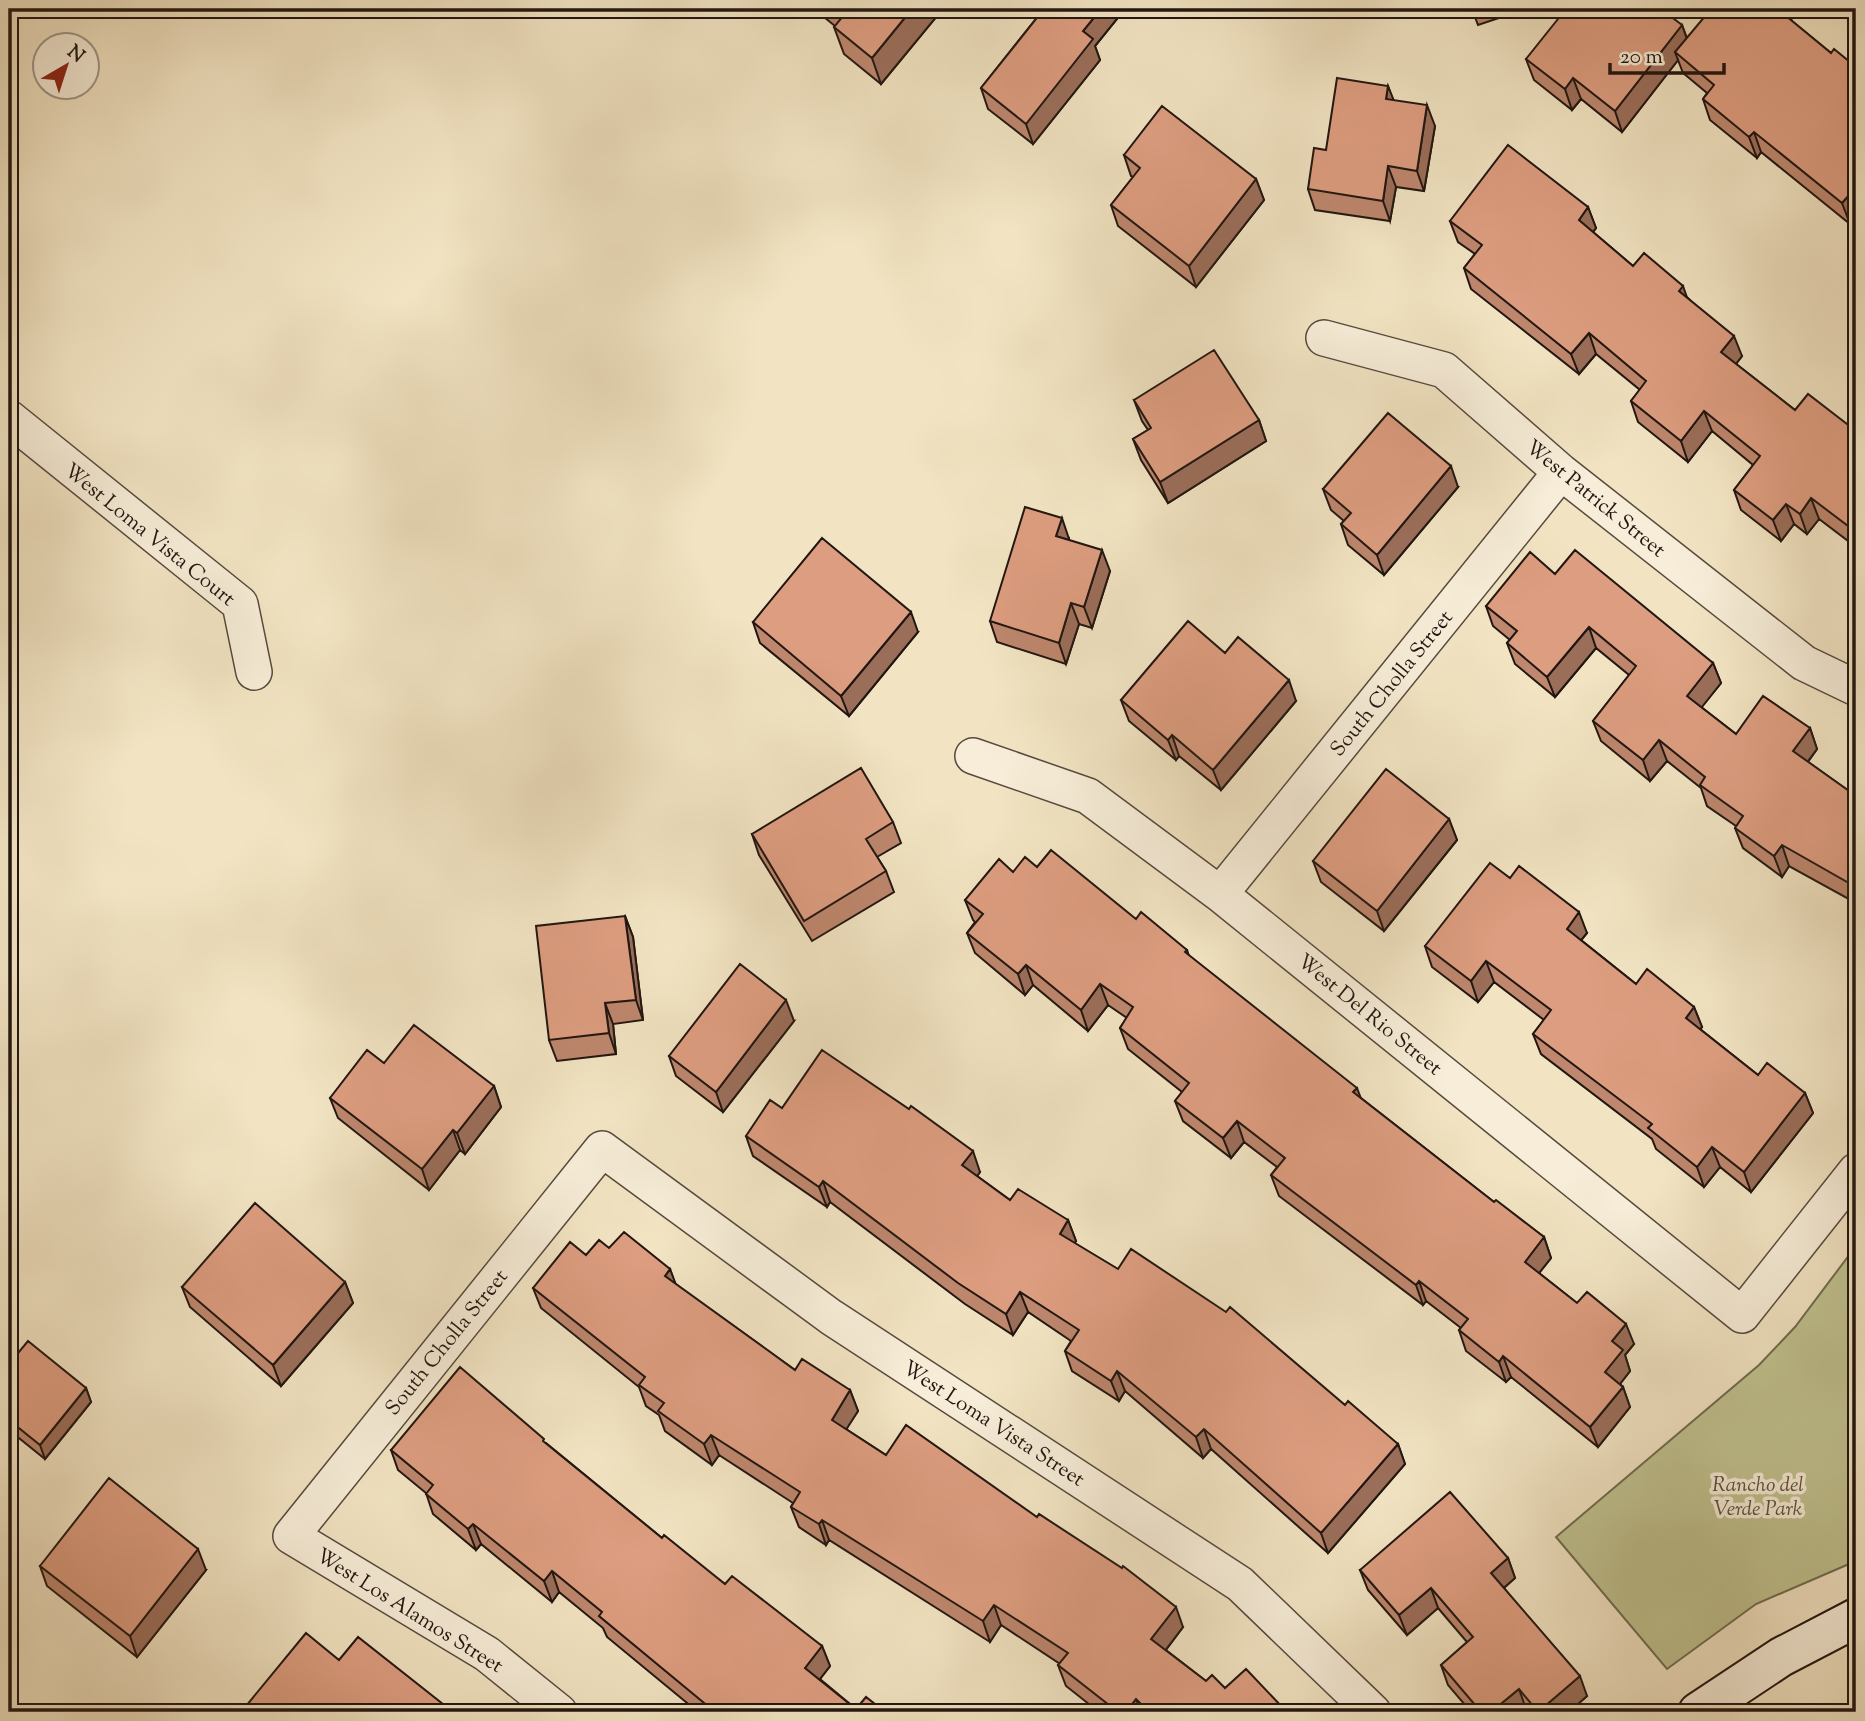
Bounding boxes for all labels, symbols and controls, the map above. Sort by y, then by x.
north arrow [32,32,102,102]
scale bar [1610,32,1723,76]
text: N [61,39,90,70]
text: 20 m [1620,43,1663,73]
street label: West Patrick Street [1518,434,1671,565]
street label: West Loma Vista Court [57,457,241,614]
street label: South Cholla Street [1324,605,1461,764]
street label: West Del Rio Street [1290,948,1448,1083]
street label: South Cholla Street [379,1264,516,1423]
street label: West Loma Vista Street [896,1354,1090,1495]
park label: Rancho del Verde Park [1712,1471,1804,1525]
street label: West Los Alamos Street [309,1542,508,1682]

